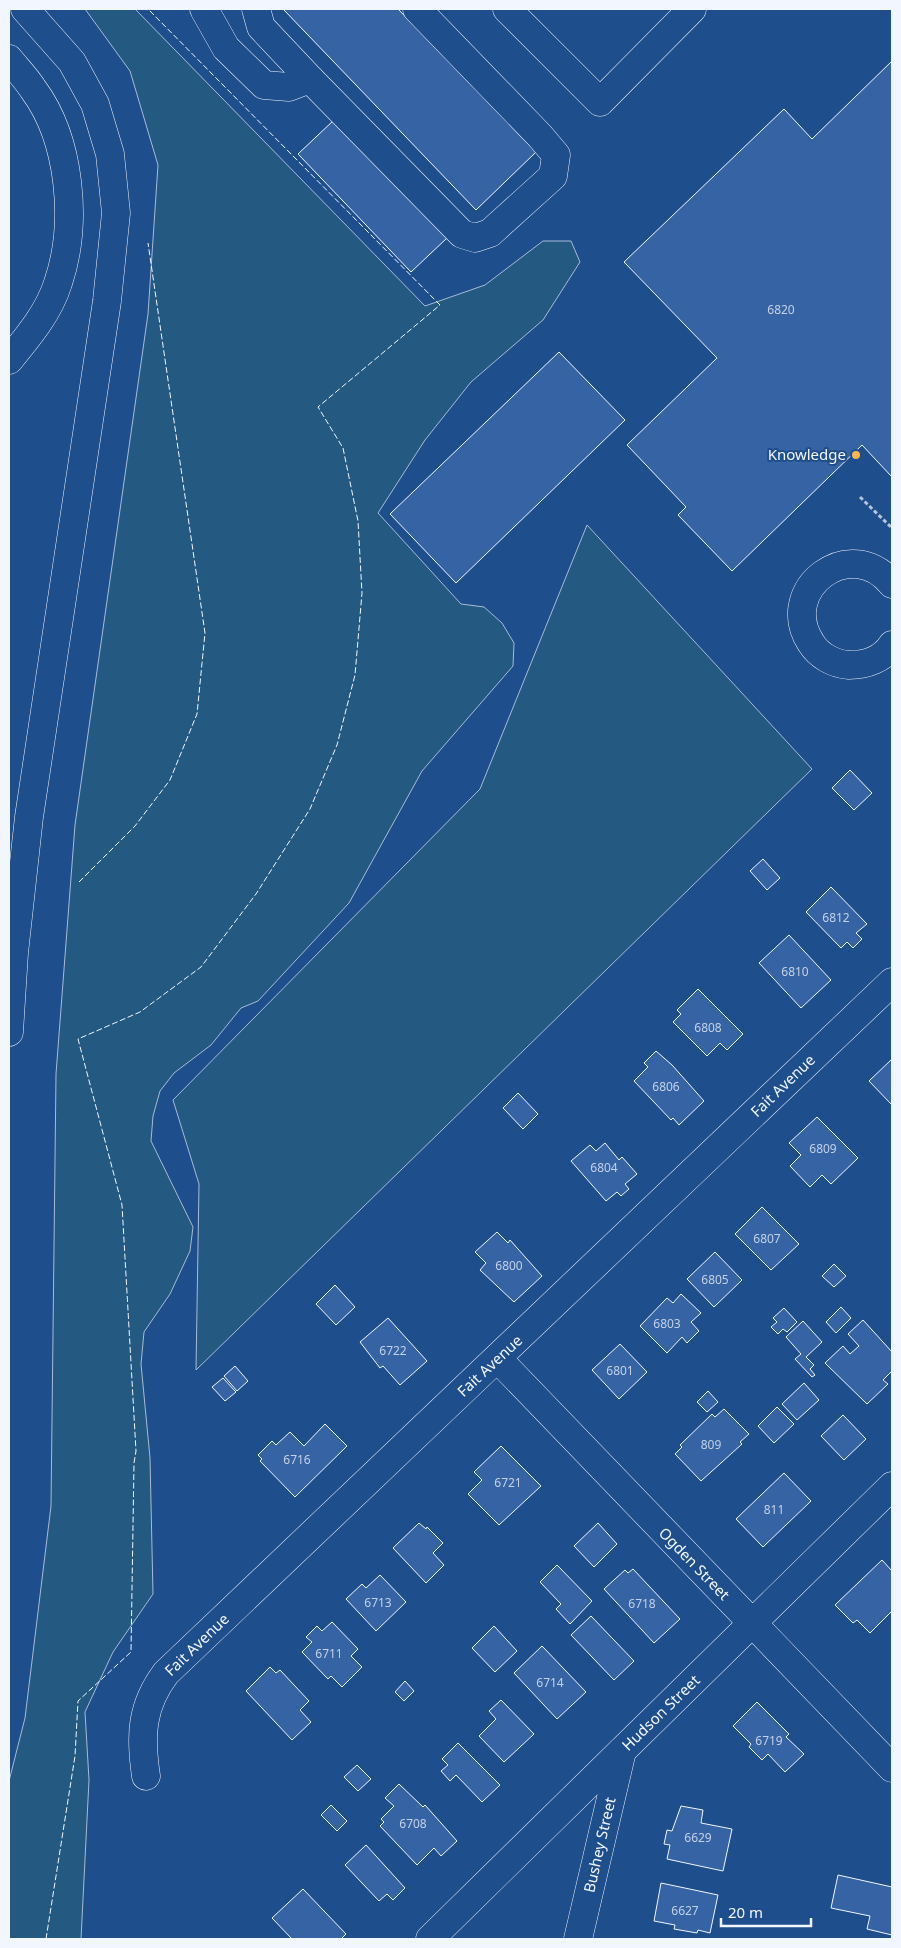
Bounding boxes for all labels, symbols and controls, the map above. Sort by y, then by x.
house number: 6820 [767,301,795,318]
place label: Knowledge [768,444,846,464]
marker: Knowledge [850,449,862,461]
house number: 6812 [822,909,850,926]
house number: 6810 [781,963,809,980]
house number: 6808 [694,1019,722,1036]
street label: Fait Avenue [746,1050,819,1121]
house number: 6806 [652,1078,680,1095]
house number: 6809 [809,1140,837,1157]
house number: 6804 [590,1159,618,1176]
house number: 6807 [753,1230,781,1247]
house number: 6800 [495,1257,523,1274]
house number: 6805 [701,1271,729,1288]
house number: 6803 [653,1315,681,1332]
street label: Fait Avenue [452,1330,526,1401]
house number: 6722 [379,1342,407,1359]
house number: 6801 [606,1362,634,1379]
house number: 809 [701,1436,721,1453]
house number: 6716 [283,1451,311,1468]
house number: 6721 [494,1474,522,1491]
house number: 811 [764,1501,784,1518]
street label: Ogden Street [655,1523,735,1604]
house number: 6713 [364,1594,392,1611]
house number: 6718 [628,1595,656,1612]
street label: Fait Avenue [160,1609,233,1680]
house number: 6711 [315,1645,343,1662]
street label: Hudson Street [617,1670,704,1755]
house number: 6714 [536,1674,564,1691]
house number: 6719 [755,1732,783,1749]
street label: Bushey Street [578,1795,620,1894]
house number: 6708 [399,1815,427,1832]
house number: 6629 [684,1829,712,1846]
scale bar [721,1896,811,1928]
house number: 6627 [671,1902,699,1919]
text: 20 m [728,1902,763,1922]

